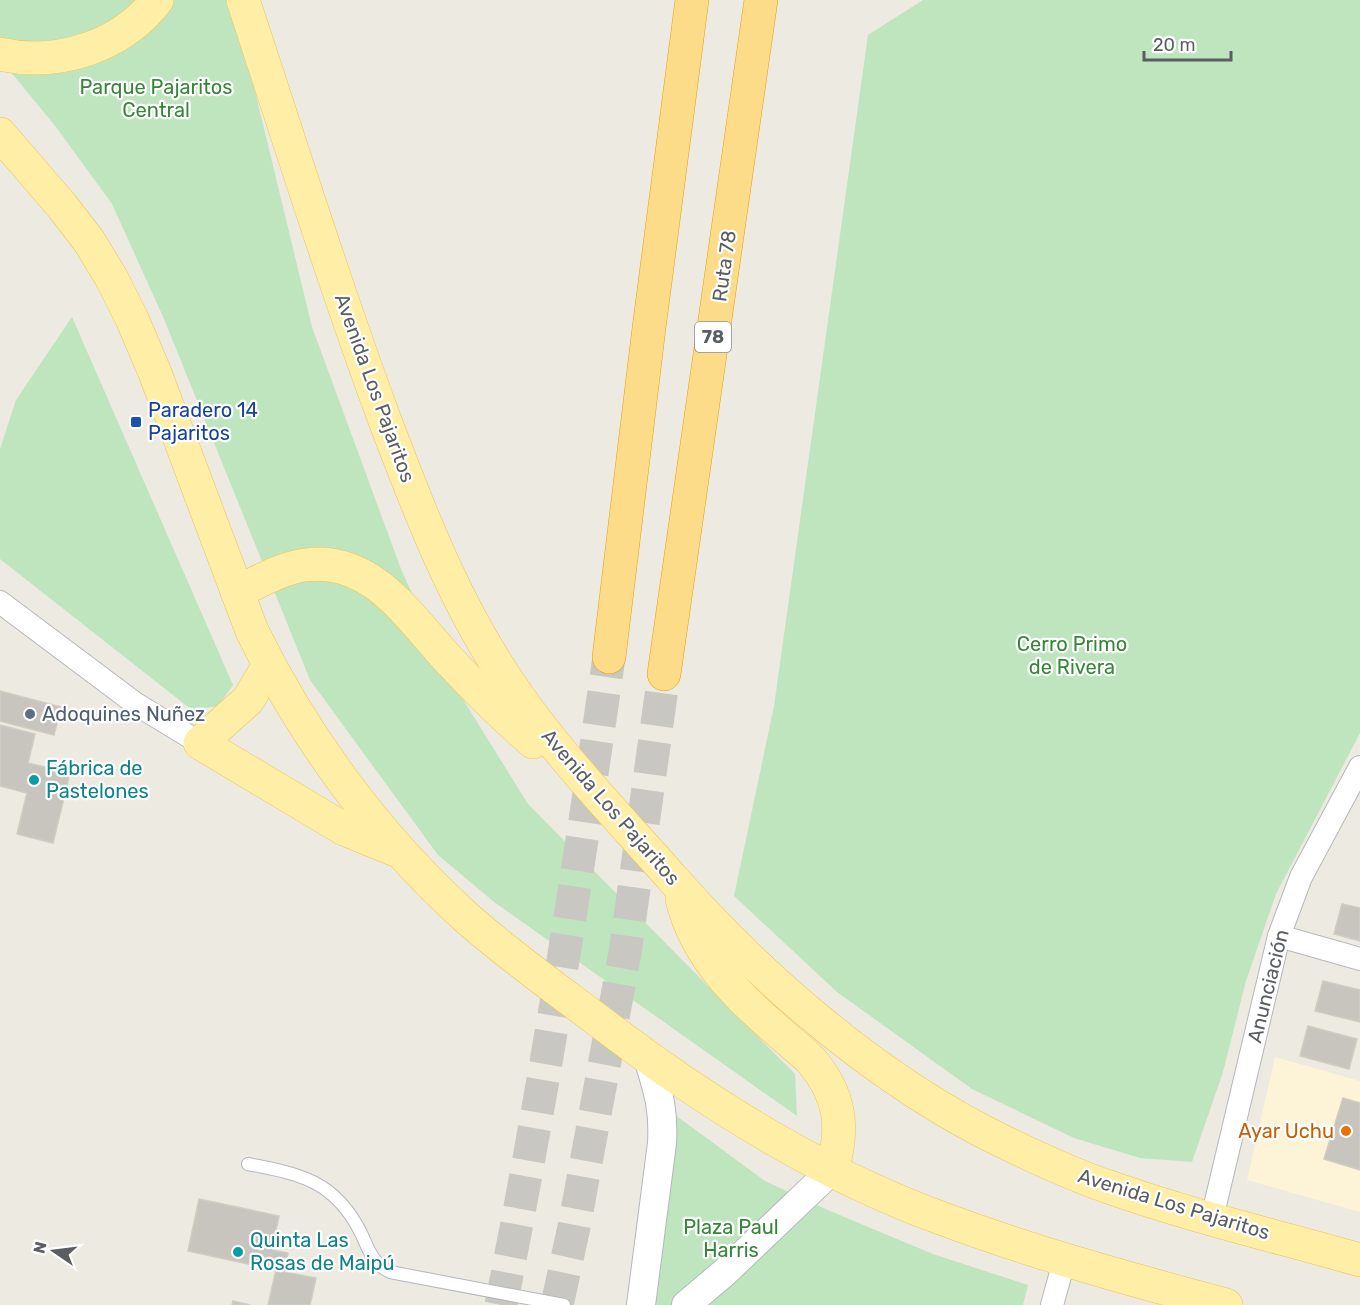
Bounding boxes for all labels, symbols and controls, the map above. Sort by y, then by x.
scale bar [1144,24,1231,62]
text: 20 m [1153,34,1195,56]
park label: Parque Pajaritos Central [79,75,233,122]
street label: Ruta 78 [707,229,741,303]
street label: Avenida Los Pajaritos [330,290,420,486]
road number: 78 [695,322,731,352]
place label: Paradero 14 Pajaritos [148,398,258,445]
marker: Paradero 14 Pajaritos [129,415,143,429]
park label: Cerro Primo de Rivera [1017,632,1127,679]
place label: Adoquines Nuñez [42,702,205,726]
marker: Adoquines Nuñez [23,707,37,721]
street label: Avenida Los Pajaritos [537,724,685,890]
place label: Fábrica de Pastelones [46,756,149,803]
marker: Fábrica de Pastelones [27,773,41,787]
street label: Anunciación [1242,927,1294,1045]
place label: Ayar Uchu [1238,1119,1334,1143]
marker: Ayar Uchu [1339,1124,1353,1138]
street label: Avenida Los Pajaritos [1075,1163,1273,1245]
park label: Plaza Paul Harris [683,1215,779,1262]
north arrow [24,1221,84,1281]
place label: Quinta Las Rosas de Maipú [250,1228,395,1275]
text: N [29,1240,51,1255]
marker: Quinta Las Rosas de Maipú [231,1245,245,1259]

